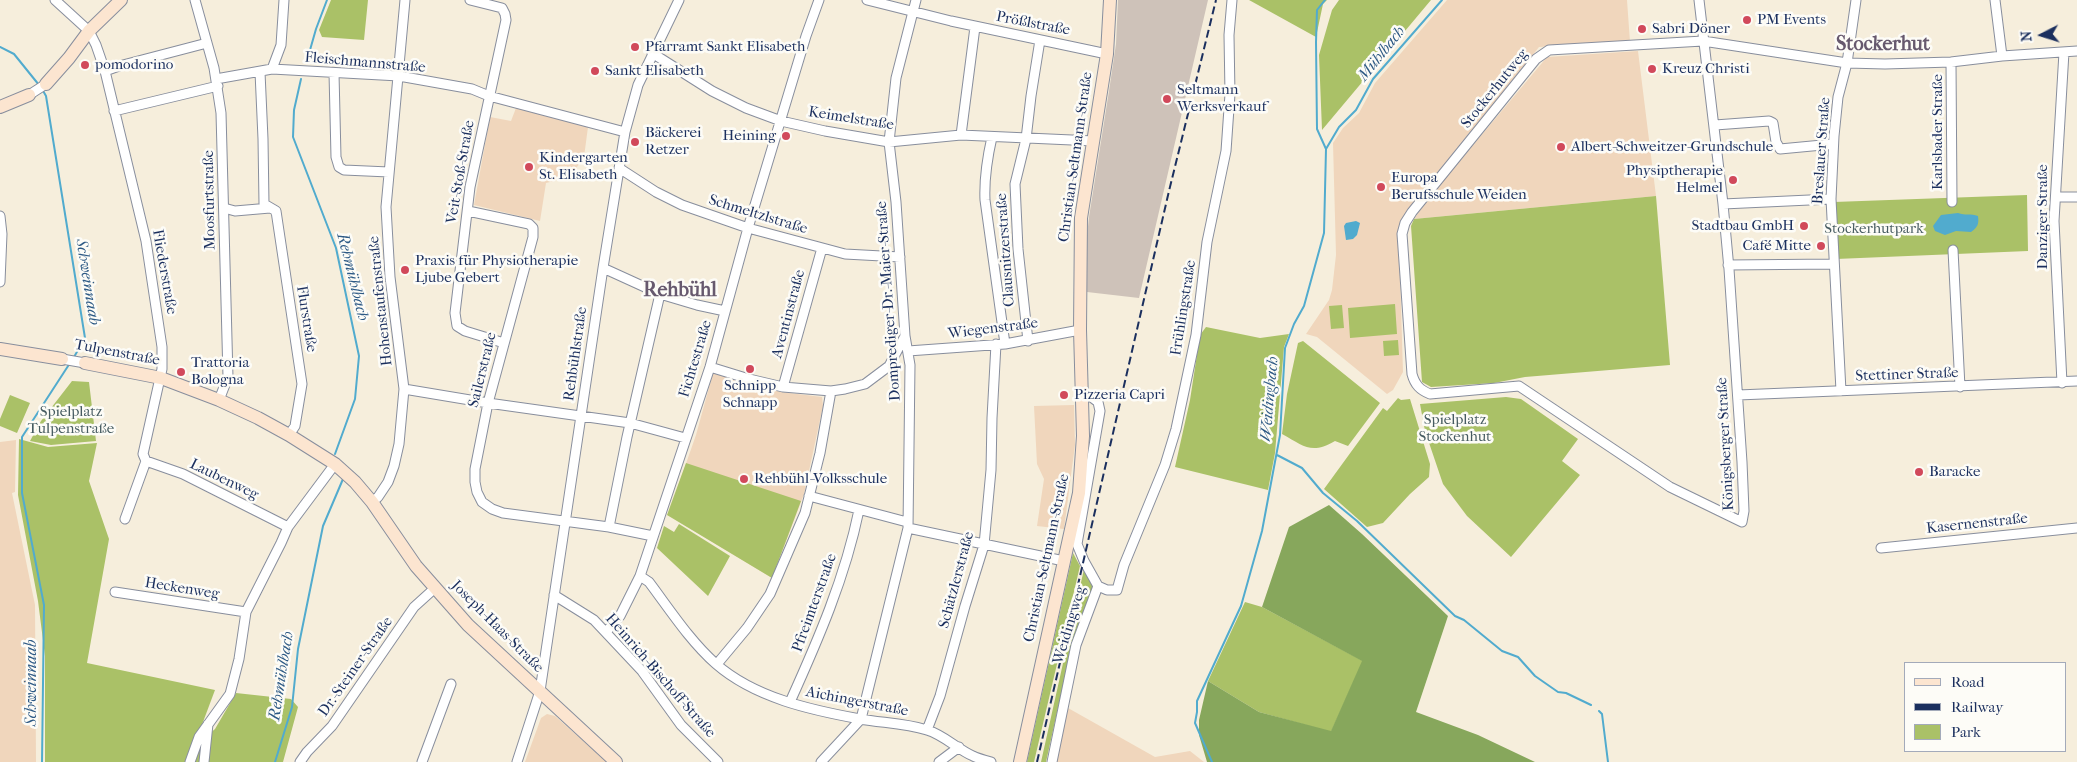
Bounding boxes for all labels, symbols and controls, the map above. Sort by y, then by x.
street label: Prößlstraße [994,8,1072,40]
north arrow [2017,10,2067,60]
place label: PM Events [1757,11,1826,29]
marker: PM Events [1741,14,1753,26]
place label: Sabri Döner [1652,20,1730,38]
water label: Mühlbach [1354,23,1410,85]
marker: Sabri Döner [1636,23,1648,35]
text: N [2018,30,2035,42]
district label: Stockerhut [1836,33,1930,57]
place label: Pfarramt Sankt Elisabeth [645,38,806,56]
marker: Pfarramt Sankt Elisabeth [629,41,641,53]
street label: Stockerhutweg [1458,46,1532,132]
street label: Fleischmannstraße [304,49,426,77]
place label: pomodorino [95,56,173,74]
marker: pomodorino [79,59,91,71]
place label: Kreuz Christi [1662,60,1750,78]
place label: Sankt Elisabeth [605,62,704,80]
marker: Kreuz Christi [1646,63,1658,75]
marker: Sankt Elisabeth [589,65,601,77]
street label: Christian-Seltmann-Straße [1055,71,1097,243]
street label: Karlsbader Straße [1929,74,1947,190]
place label: Seltmann Werksverkauf [1177,81,1267,116]
marker: Seltmann Werksverkauf [1161,93,1173,105]
street label: Breslauer Straße [1809,97,1835,205]
street label: Keimelstraße [807,103,895,135]
street label: Veit-Stoß-Straße [443,119,479,225]
place label: Bäckerei Retzer [645,124,701,159]
place label: Heining [723,127,776,145]
marker: Heining [780,130,792,142]
marker: Bäckerei Retzer [629,136,641,148]
place label: Albert-Schweitzer-Grundschule [1571,138,1773,156]
marker: Albert-Schweitzer-Grundschule [1555,141,1567,153]
place label: Kindergarten St. Elisabeth [539,149,628,184]
street label: Moosfurtstraße [200,150,220,250]
marker: Kindergarten St. Elisabeth [523,161,535,173]
place label: Physiptherapie Helmel [1626,162,1723,197]
street label: Danziger Straße [2034,164,2052,270]
place label: Europa Berufsschule Weiden [1391,169,1527,204]
marker: Physiptherapie Helmel [1727,174,1739,186]
marker: Europa Berufsschule Weiden [1375,181,1387,193]
street label: Schmeltzlstraße [706,191,810,239]
street label: Clausnitzerstraße [993,193,1019,307]
street label: Domprediger-Dr.-Maier-Straße [873,200,905,402]
place label: Stadtbau GmbH [1691,217,1794,235]
marker: Stadtbau GmbH [1798,220,1810,232]
park label: Stockerhutpark [1824,220,1924,238]
street label: Fliederstraße [148,228,180,316]
water label: Rehmühlbach [332,231,372,323]
street label: Hohenstaufenstraße [365,235,397,367]
place label: Café Mitte [1742,237,1811,255]
water label: Schweinnaab [71,238,103,326]
marker: Café Mitte [1815,240,1827,252]
place label: Praxis für Physiotherapie Ljube Gebert [415,252,578,287]
street label: Frühlingstraße [1168,259,1200,357]
marker: Praxis für Physiotherapie Ljube Gebert [399,264,411,276]
street label: Aventinstraße [769,268,809,360]
district label: Rehbühl [643,279,717,303]
street label: Flurstraße [292,285,320,353]
street label: Rehbühlstraße [560,306,592,402]
street label: Wiegenstraße [947,315,1039,343]
street label: Fichtestraße [676,318,716,400]
street label: Sailerstraße [465,331,501,409]
street label: Tulpenstraße [73,336,161,370]
place label: Trattoria Bologna [191,354,249,389]
water label: Weidingbach [1257,356,1283,442]
marker: Schnipp Schnapp [744,363,756,375]
street label: Stettiner Straße [1855,364,1959,386]
marker: Trattoria Bologna [175,366,187,378]
place label: Schnipp Schnapp [723,377,777,412]
street label: Königsberger Straße [1714,377,1738,511]
place label: Pizzeria Capri [1074,386,1165,404]
marker: Pizzeria Capri [1058,389,1070,401]
park label: Spielplatz Tulpenstraße [28,403,114,438]
park label: Spielplatz Stockenhut [1419,411,1491,446]
street label: Laubenweg [187,456,261,504]
place label: Baracke [1929,463,1980,481]
marker: Baracke [1913,466,1925,478]
place label: Rehbühl-Volksschule [754,470,887,488]
street label: Christian-Seltmann-Straße [1020,472,1074,644]
marker: Rehbühl-Volksschule [738,473,750,485]
street label: Kasernenstraße [1925,510,2029,538]
street label: Schätzlerstraße [935,530,979,630]
street label: Pfreimterstraße [789,551,841,655]
street label: Heckenweg [143,574,221,604]
street label: Joseph-Haas-Straße [447,577,547,677]
street label: Weidingweg [1049,583,1091,667]
street label: Heinrich-Bischoff-Straße [601,610,719,742]
street label: Dr.-Steiner-Straße [315,614,397,720]
water label: Rehmühlbach [265,630,299,722]
water label: Schweinnaab [22,640,42,726]
legend [1904,662,2067,752]
text: Road [1951,673,1984,691]
street label: Aichingerstraße [804,683,910,721]
text: Railway [1951,698,2003,716]
text: Park [1951,723,1981,741]

